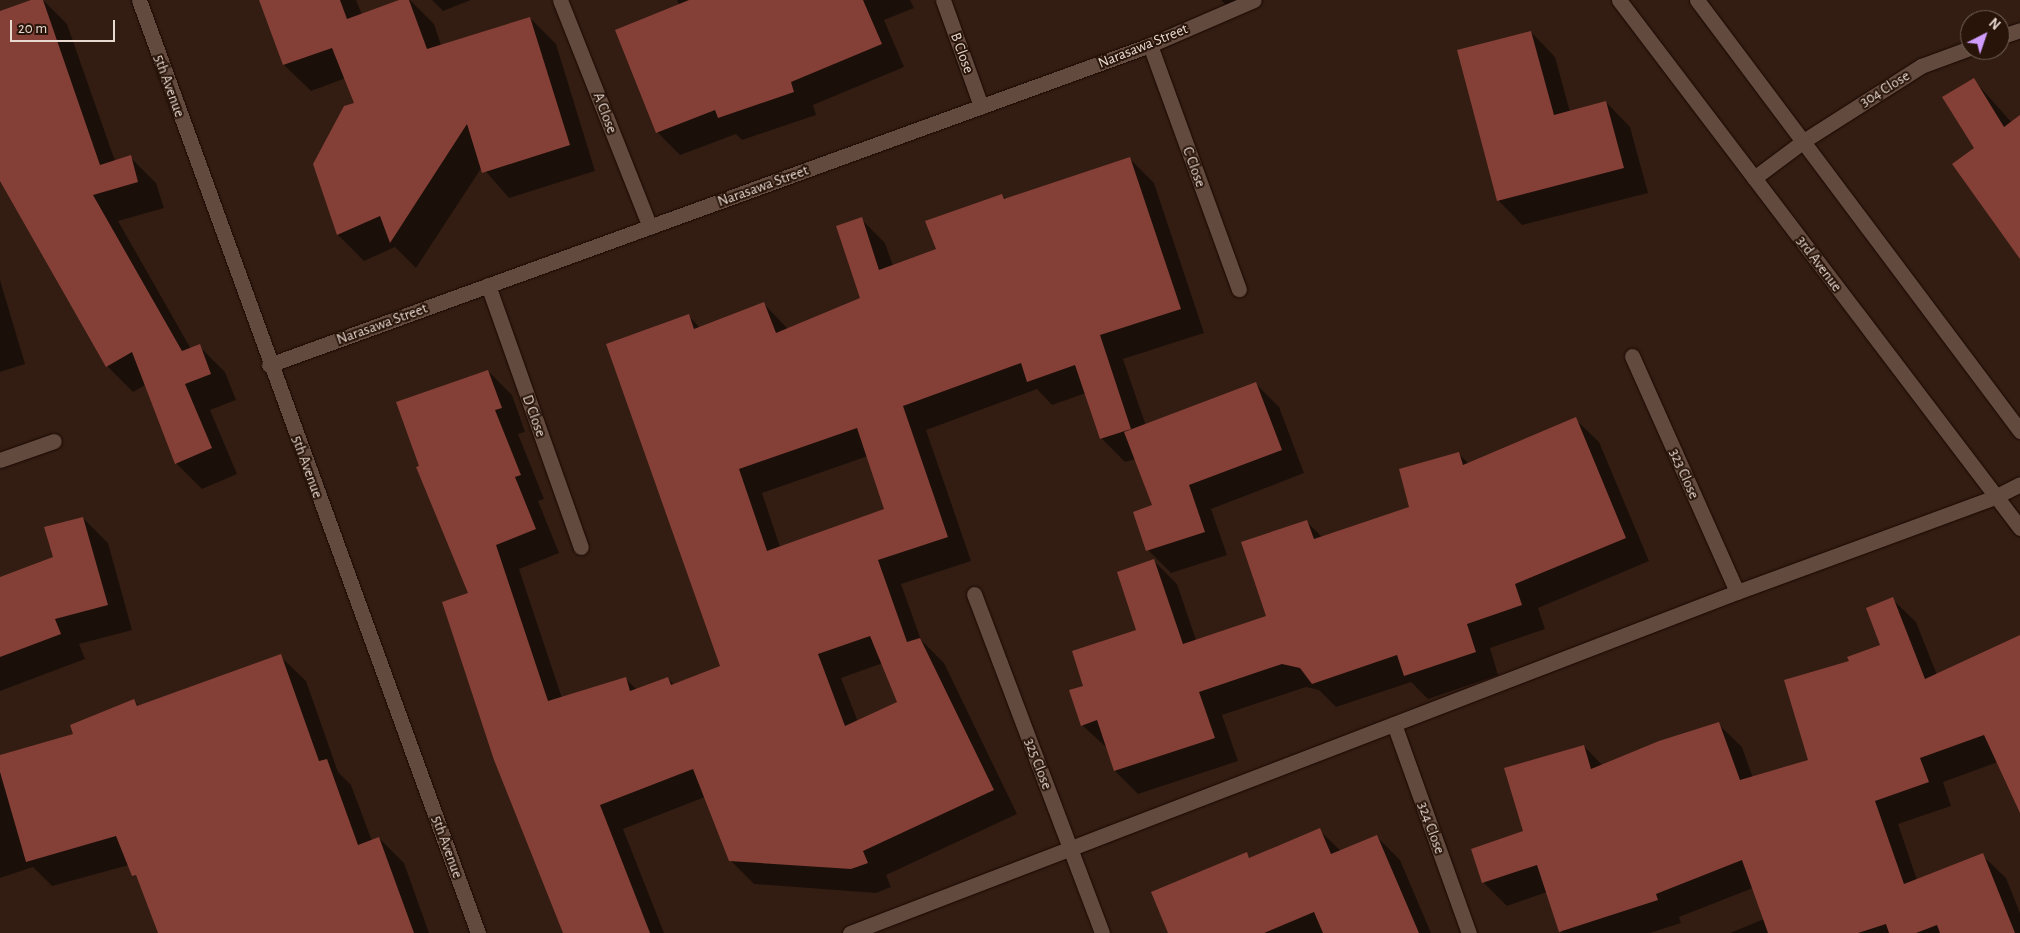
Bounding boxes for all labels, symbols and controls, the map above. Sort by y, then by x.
scale bar [12,10,118,42]
north arrow [1960,10,2010,60]
text: N [1986,16,2002,33]
street label: Narasawa Street [1095,20,1191,72]
text: 20 m [18,21,47,36]
street label: B Close [946,30,978,76]
street label: 5th Avenue [149,52,189,120]
street label: 304 Close [1857,67,1913,111]
street label: A Close [589,90,621,136]
street label: C Close [1178,144,1210,190]
street label: Narasawa Street [715,161,811,211]
street label: 3rd Avenue [1792,233,1846,295]
street label: Narasawa Street [334,299,430,349]
street label: D Close [518,392,550,440]
street label: 5th Avenue [287,433,327,501]
street label: 323 Close [1665,446,1703,502]
street label: 325 Close [1020,736,1056,792]
street label: 324 Close [1413,800,1449,856]
street label: 5th Avenue [427,813,467,881]

